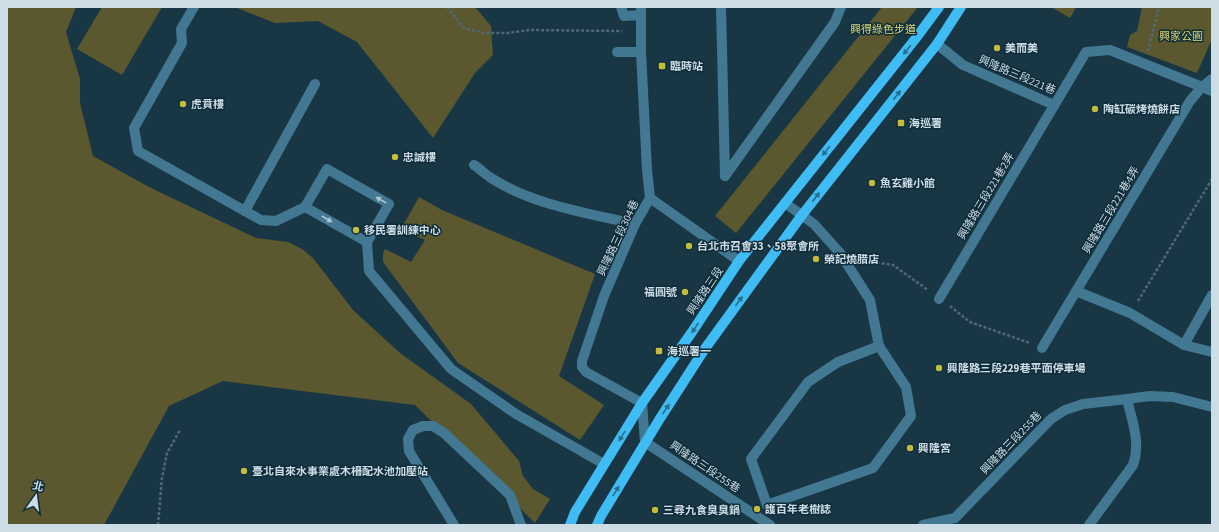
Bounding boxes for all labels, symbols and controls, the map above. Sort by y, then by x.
park label: 興得綠色步道 [850,22,916,37]
park label: 興家公園 [1159,29,1203,44]
place label: 美而美 [1005,41,1038,56]
marker: 美而美 [992,43,1002,53]
one-way arrow [903,44,912,55]
street label: 興隆路三段221巷 [976,52,1058,98]
place label: 臨時站 [670,59,703,74]
marker: 臨時站 [657,61,667,71]
one-way arrow [893,89,901,100]
place label: 虎賁樓 [191,97,224,112]
marker: 虎賁樓 [178,99,188,109]
place label: 陶缸碳烤燒餅店 [1103,102,1180,117]
marker: 陶缸碳烤燒餅店 [1090,104,1100,114]
place label: 海巡署 [909,116,942,131]
marker: 海巡署 [896,118,906,128]
one-way arrow [822,146,830,157]
place label: 忠誠樓 [403,150,436,165]
street label: 興隆路三段221巷2弄 [954,150,1018,242]
marker: 忠誠樓 [390,152,400,162]
street label: 興隆路三段221巷4弄 [1079,164,1143,256]
place label: 魚玄雞小館 [880,176,935,191]
marker: 魚玄雞小館 [867,178,877,188]
one-way arrow [812,191,821,202]
one-way arrow [375,196,387,203]
street label: 興隆路三段304巷 [594,197,642,279]
one-way arrow [321,216,333,222]
place label: 移民署訓練中心 [364,223,441,238]
marker: 移民署訓練中心 [351,225,361,235]
place label: 台北市召會33、58聚會所 [697,239,819,254]
marker: 台北市召會33、58聚會所 [684,241,694,251]
place label: 榮記燒腊店 [824,252,879,267]
marker: 榮記燒腊店 [811,254,821,264]
street label: 興隆路三段 [683,264,727,318]
place label: 福圓號 [644,285,677,300]
marker: 福圓號 [680,287,690,297]
one-way arrow [735,296,743,307]
one-way arrow [691,323,699,333]
place label: 海巡署一 [667,344,711,359]
marker: 海巡署一 [654,346,664,356]
place label: 興隆路三段229巷平面停車場 [947,361,1085,376]
marker: 興隆路三段229巷平面停車場 [934,363,944,373]
one-way arrow [662,403,670,414]
street label: 興隆路三段255巷 [977,408,1045,478]
one-way arrow [618,430,625,442]
street label: 興隆路三段255巷 [667,438,743,496]
place label: 興隆宮 [918,441,951,456]
marker: 興隆宮 [905,443,915,453]
place label: 臺北自來水事業處木柵配水池加壓站 [252,464,428,479]
marker: 臺北自來水事業處木柵配水池加壓站 [239,466,249,476]
north arrow [16,476,56,516]
text: 北 [31,478,45,495]
one-way arrow [612,485,619,497]
place label: 護百年老樹誌 [765,502,831,517]
place label: 三尋九食臭臭鍋 [663,503,740,518]
marker: 護百年老樹誌 [752,504,762,514]
marker: 三尋九食臭臭鍋 [650,505,660,515]

